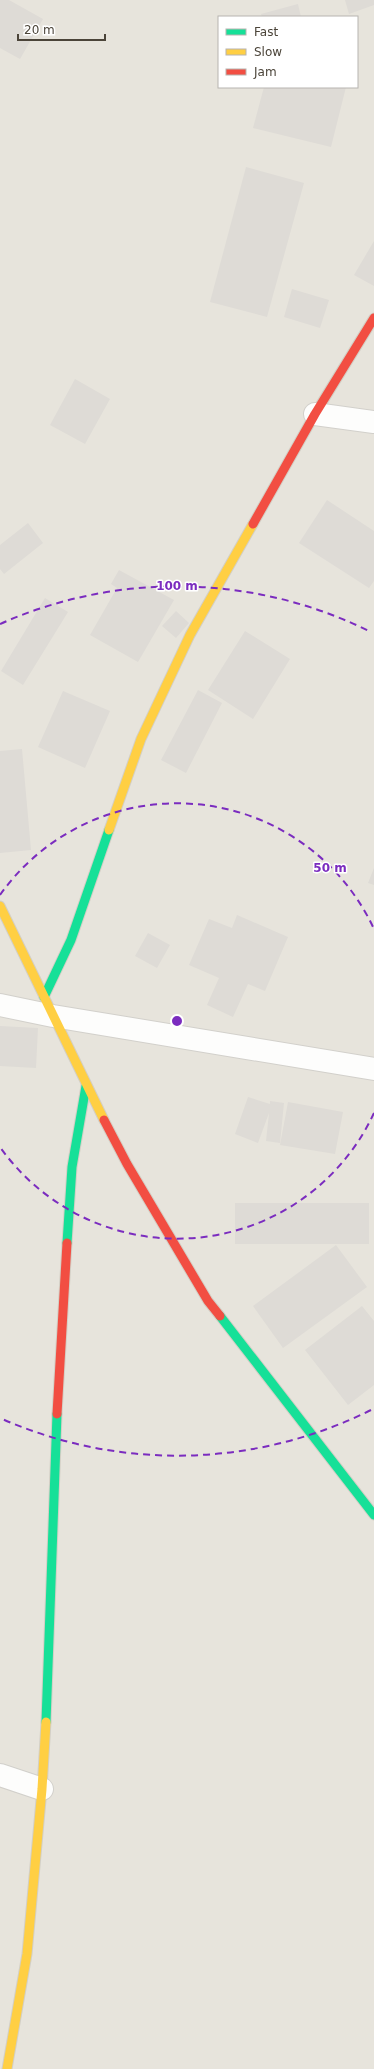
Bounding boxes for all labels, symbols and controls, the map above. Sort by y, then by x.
scale bar [18,16,105,42]
legend [218,16,358,88]
text: 20 m [24,23,55,37]
text: Fast [254,25,278,39]
text: Slow [254,45,282,59]
text: Jam [253,65,277,79]
text: 100 m [156,579,198,593]
text: 50 m [313,861,347,875]
centre of rings [170,1014,184,1028]

